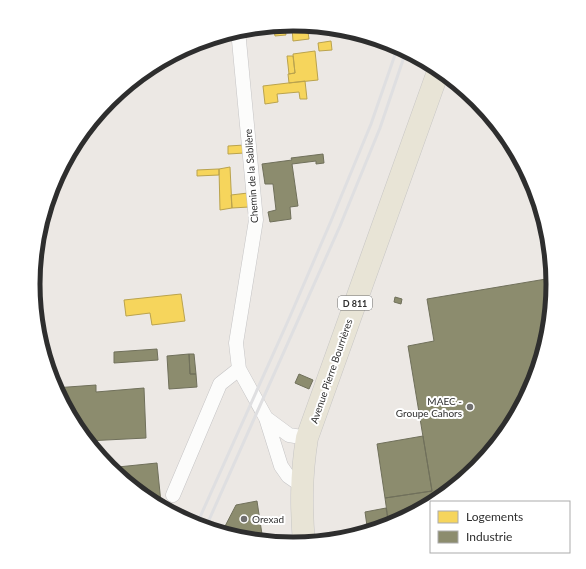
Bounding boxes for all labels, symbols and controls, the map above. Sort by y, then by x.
street label: Chemin de la Sablière [242,129,260,223]
road number: D 811 [338,296,372,310]
street label: Avenue Pierre Bourrières [307,317,355,425]
place label: MAEC - Groupe Cahors [396,395,462,419]
marker: MAEC - Groupe Cahors [465,402,475,412]
legend [430,501,570,553]
text: Logements [466,509,523,524]
place label: Orexad [252,513,284,525]
marker: Orexad [239,514,249,524]
text: Industrie [466,529,512,544]

